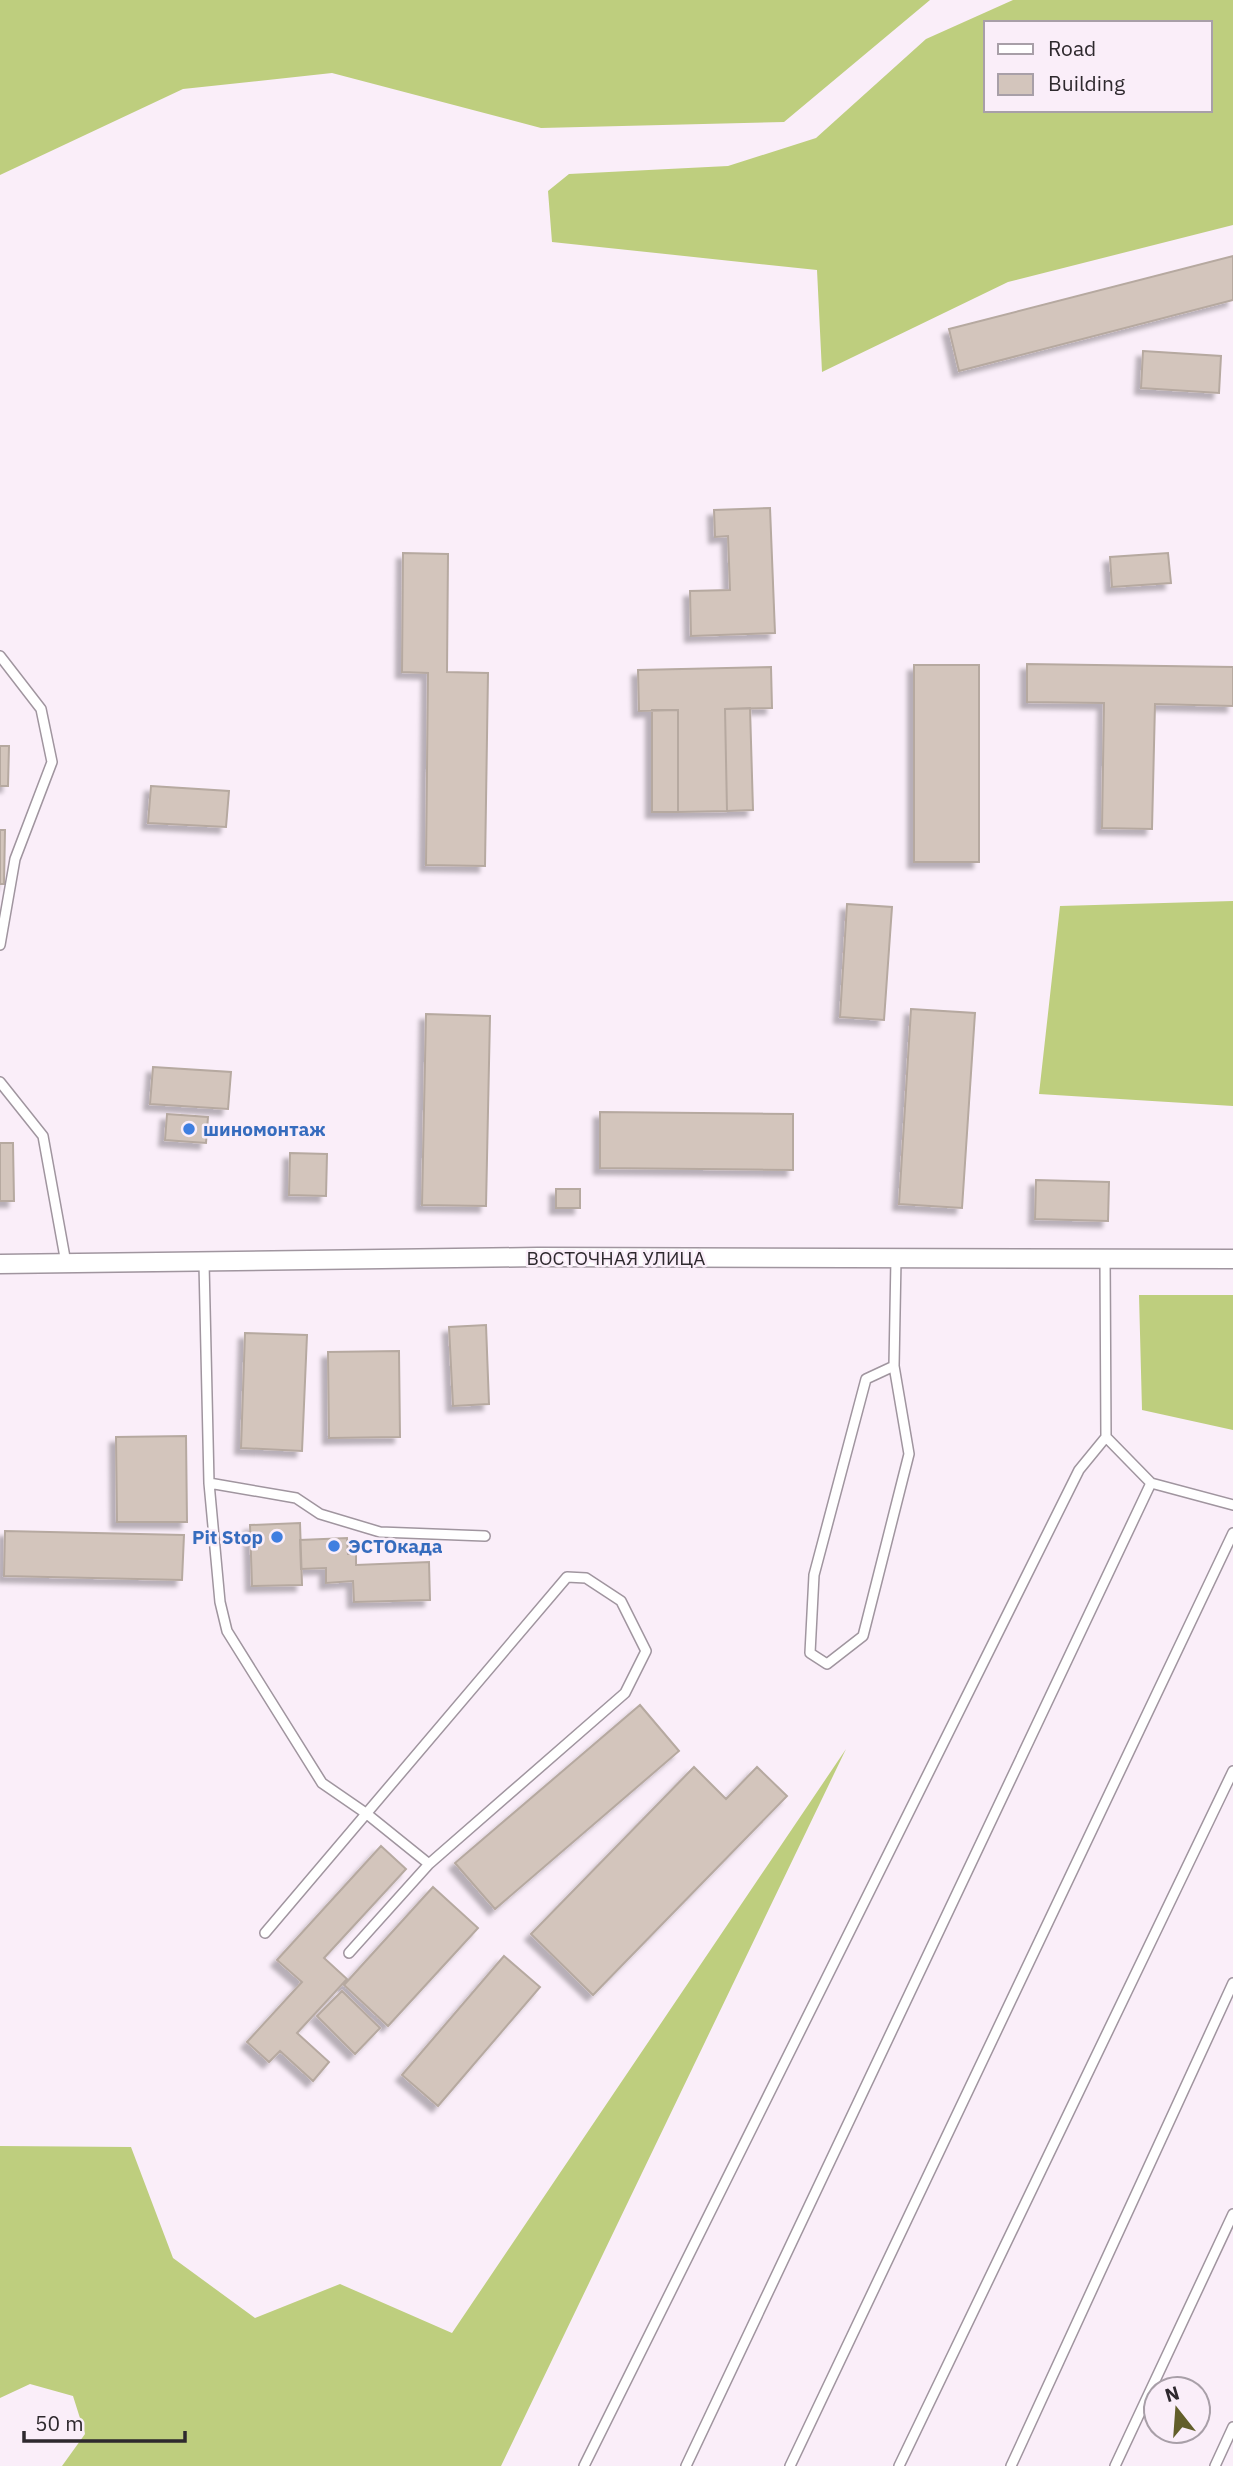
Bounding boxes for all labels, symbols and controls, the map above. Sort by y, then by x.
legend [984,21,1212,112]
text: Road [1048,34,1096,62]
text: Building [1048,69,1125,97]
place label: шиномонтаж [203,1117,326,1141]
marker: шиномонтаж [181,1121,197,1137]
street label: ВОСТОЧНАЯ УЛИЦА [527,1246,705,1270]
place label: Pit Stop [192,1525,263,1549]
marker: Pit Stop [269,1529,285,1545]
place label: ЭСТОкада [348,1534,443,1558]
marker: ЭСТОкада [326,1538,342,1554]
north arrow [1142,2375,1212,2445]
text: N [1162,2380,1182,2407]
scale bar [24,2400,186,2444]
text: 50 m [35,2409,84,2437]

